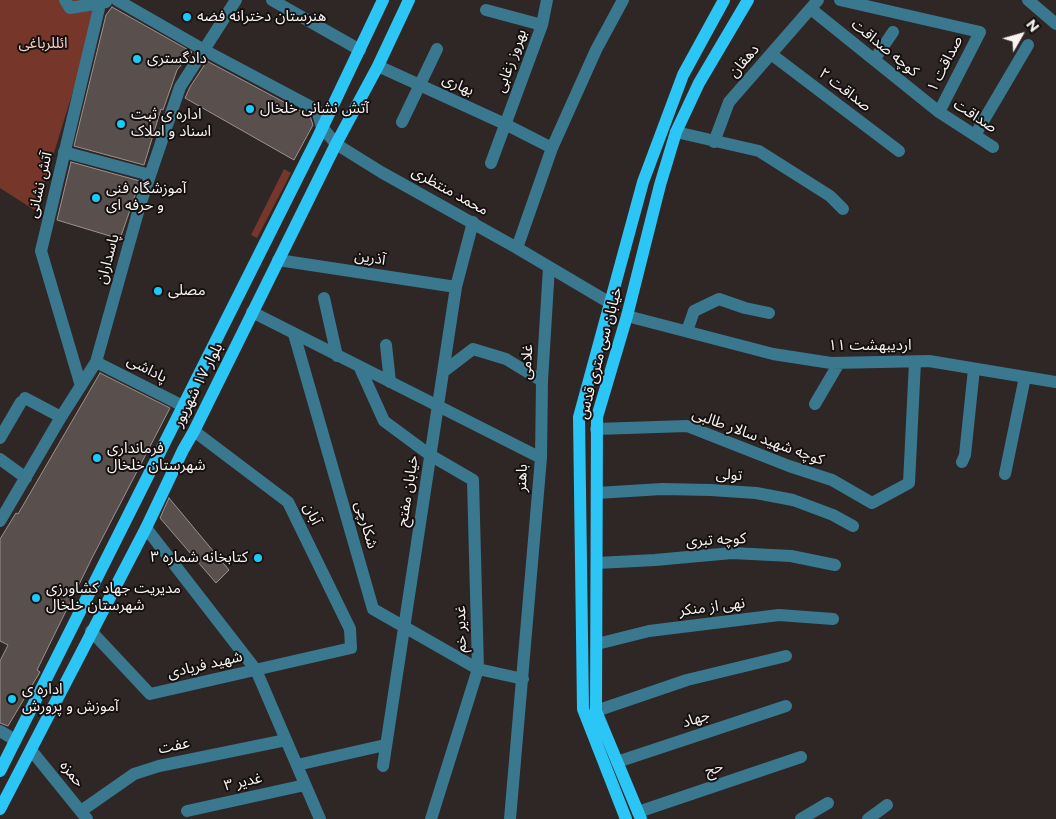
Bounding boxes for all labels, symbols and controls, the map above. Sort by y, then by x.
place label: هنرستان دخترانه فضه [197,8,326,26]
north arrow [996,10,1046,60]
marker: هنرستان دخترانه فضه [181,11,193,23]
street label: کوچه صداقت [848,15,922,81]
text: N [1022,16,1043,36]
street label: بهروز زغابی [491,27,531,95]
street label: صداقت ۱ [923,33,967,95]
park label: ائللرباغی [18,35,68,53]
street label: دهقان [725,41,763,81]
place label: دادگستری [147,50,207,68]
marker: دادگستری [131,53,143,65]
street label: صداقت ۲ [815,65,875,115]
street label: بهاری [439,70,477,100]
street label: صداقت [950,95,1000,137]
place label: آتش نشانی خلخال [260,100,369,118]
marker: آتش نشانی خلخال [244,103,256,115]
place label: اداره ی ثبت اسناد و املاک [131,106,211,141]
marker: اداره ی ثبت اسناد و املاک [115,118,127,130]
street label: آتش نشانی [24,150,56,220]
street label: محمد منتظری [409,163,491,219]
place label: آموزشگاه فنی و حرفه ای [106,180,186,215]
marker: آموزشگاه فنی و حرفه ای [90,192,102,204]
street label: پاسداران [93,232,123,286]
street label: آذرین [353,247,387,269]
place label: مصلی [168,282,206,300]
marker: مصلی [152,285,164,297]
street label: خیابان سی متری قدس [574,285,626,421]
street label: ۱۱ اردیبهشت [828,337,912,355]
street label: بلوار ١٧ شهریور [169,340,227,430]
street label: غلامی [517,344,537,380]
street label: پاداشی [124,351,170,387]
street label: کوچه شهید سالار طالبی [690,405,826,469]
place label: فرمانداری شهرستان خلخال [107,440,205,475]
marker: فرمانداری شهرستان خلخال [91,452,103,464]
street label: خیابان مفتح [393,454,423,528]
street label: باهنر [513,464,531,492]
street label: تولی [715,465,743,485]
street label: شکارچی [351,499,381,551]
street label: آبان [299,500,325,528]
street label: کوچه تبری [685,529,747,551]
place label: کتابخانه شماره ۳ [150,549,248,567]
marker: کتابخانه شماره ۳ [252,552,264,564]
place label: مدیریت جهاد کشاورزی شهرستان خلخال [46,580,181,615]
marker: مدیریت جهاد کشاورزی شهرستان خلخال [30,592,42,604]
street label: نهی از منکر [678,594,746,620]
street label: غدیر خم [452,605,470,653]
street label: شهید فریادی [166,648,244,682]
place label: اداره ی آموزش و پرورش [22,681,119,716]
marker: اداره ی آموزش و پرورش [6,693,18,705]
street label: جهاد [680,706,712,732]
street label: عفت [157,734,191,758]
street label: حمزه [56,757,88,791]
street label: حج [702,757,726,781]
street label: غدیر ۳ [222,769,264,795]

